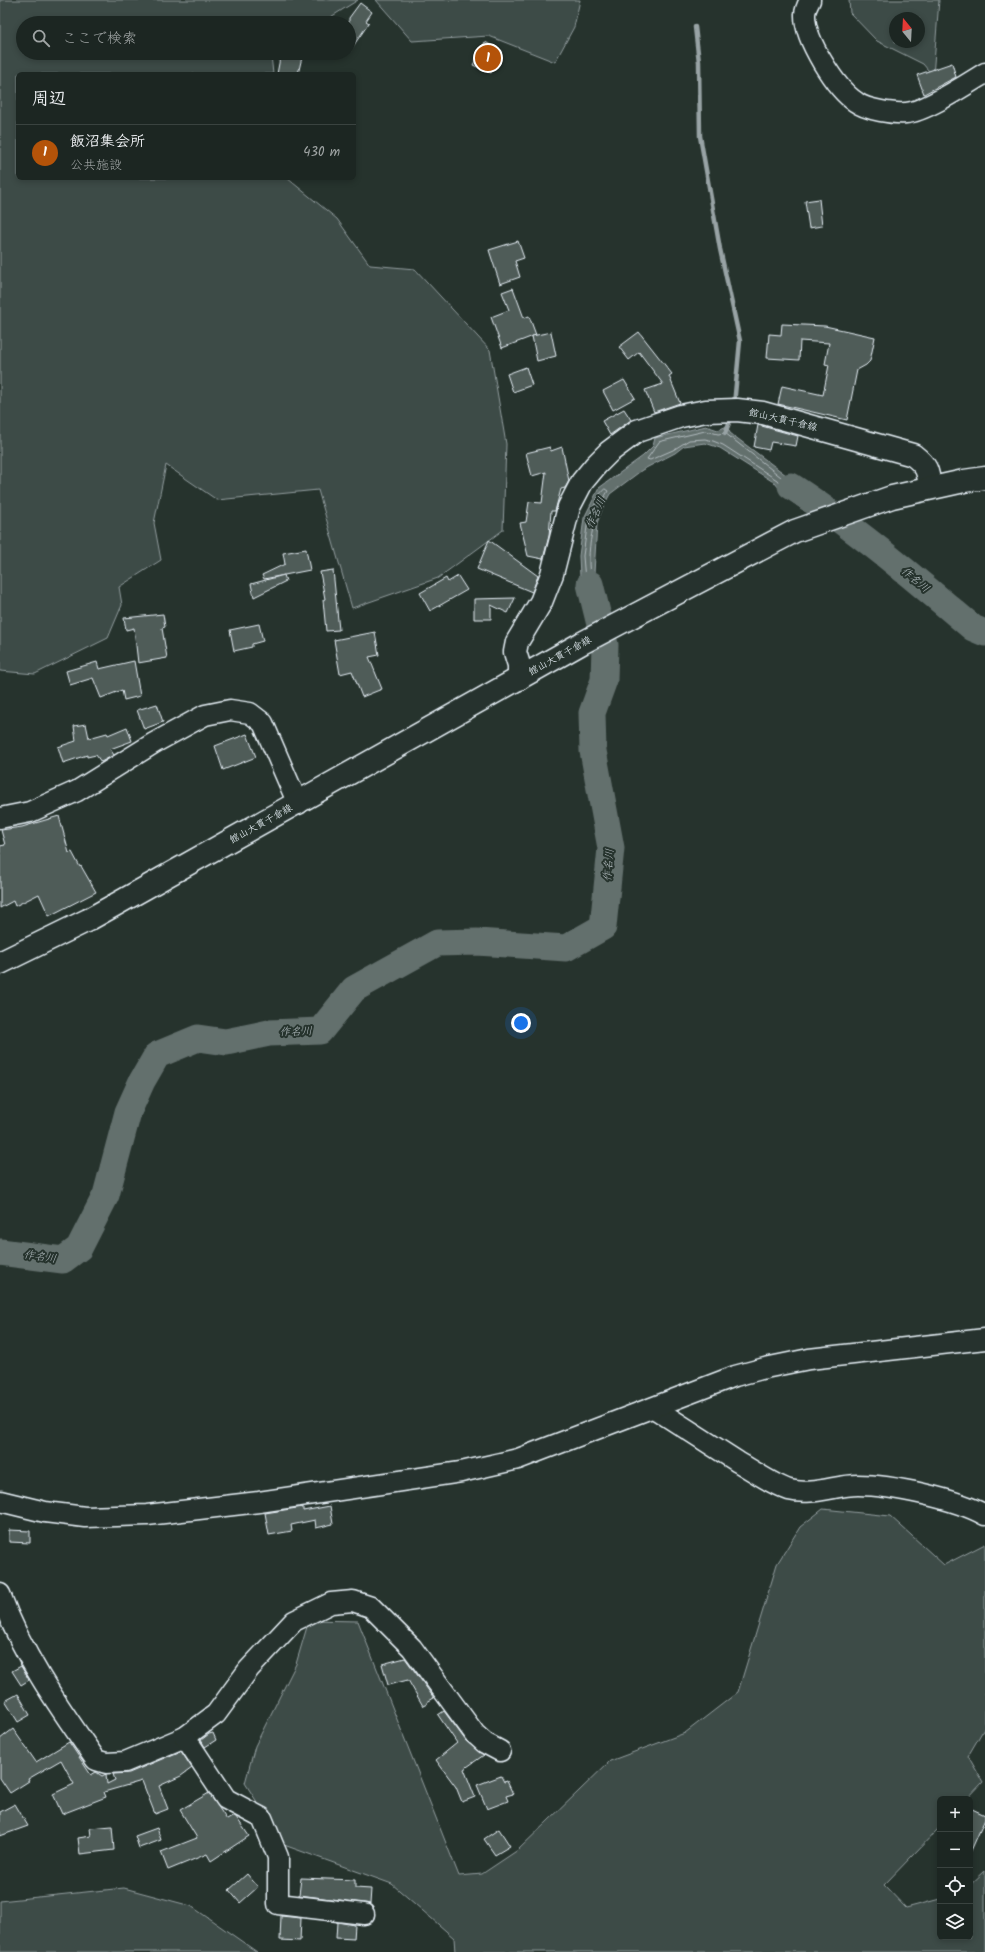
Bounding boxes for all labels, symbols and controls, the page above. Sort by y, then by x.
north arrow [889,12,925,48]
search box [16,16,356,60]
icon: search [30,27,52,49]
text: ここで検索 [62,27,137,51]
pin: 1 [475,43,501,73]
text: 周辺 [32,86,66,113]
text: 飯沼集会所 [70,130,145,154]
text: 1 [43,142,47,163]
text: 430 m [303,142,340,163]
text: 公共施設 [70,155,122,176]
street label: 館山大貫千倉線 [747,404,819,436]
water label: 作名川 [581,494,611,532]
water label: 作名川 [897,562,933,598]
street label: 館山大貫千倉線 [526,632,594,680]
street label: 館山大貫千倉線 [227,800,295,848]
water label: 作名川 [599,848,619,882]
your location [511,1013,531,1033]
water label: 作名川 [279,1022,313,1042]
water label: 作名川 [22,1246,58,1268]
map controls [937,1796,973,1940]
button: + [937,1796,973,1832]
button: − [937,1832,973,1868]
button: locate [937,1868,973,1904]
button: layers [937,1904,973,1940]

